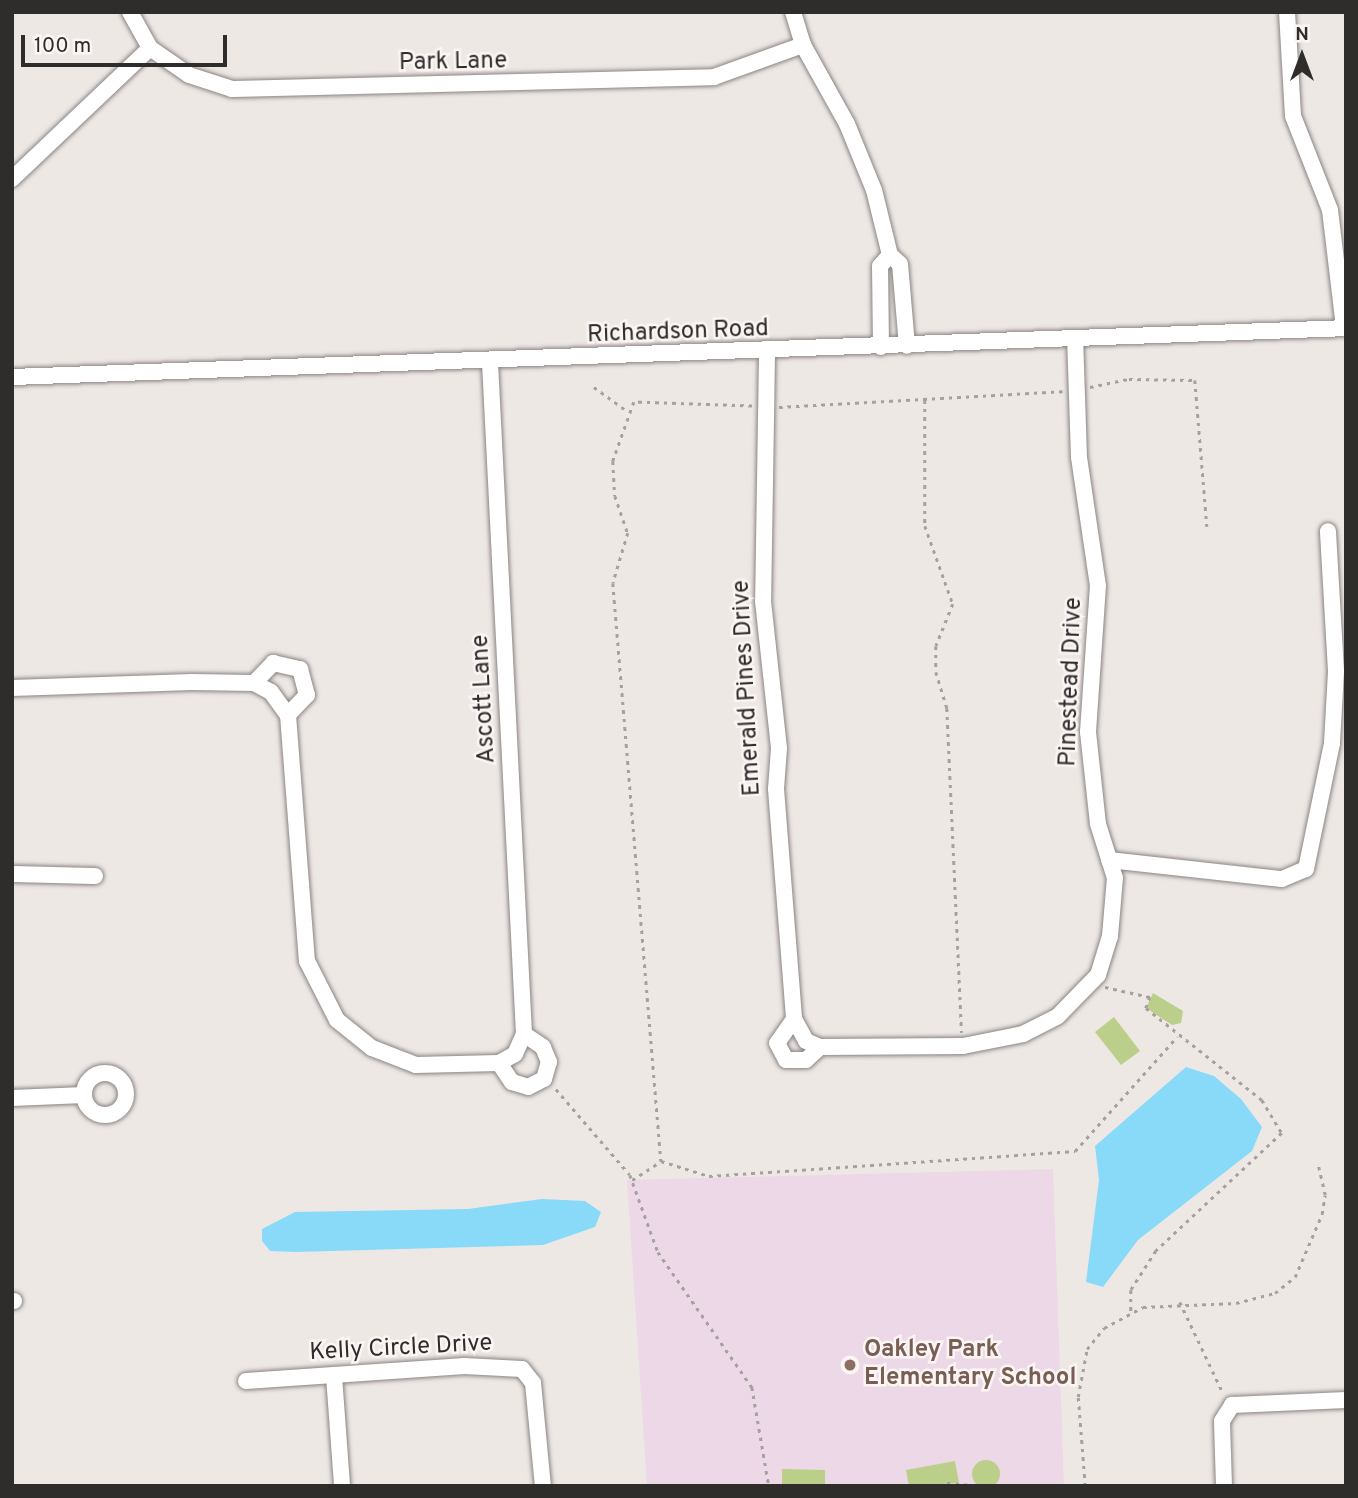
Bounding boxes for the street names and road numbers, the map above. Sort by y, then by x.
street label: Park Lane [399,48,507,78]
street label: Richardson Road [587,315,769,351]
street label: Emerald Pines Drive [728,579,768,797]
street label: Pinestead Drive [1055,597,1089,767]
street label: Ascott Lane [467,634,503,764]
street label: Kelly Circle Drive [309,1330,493,1368]

